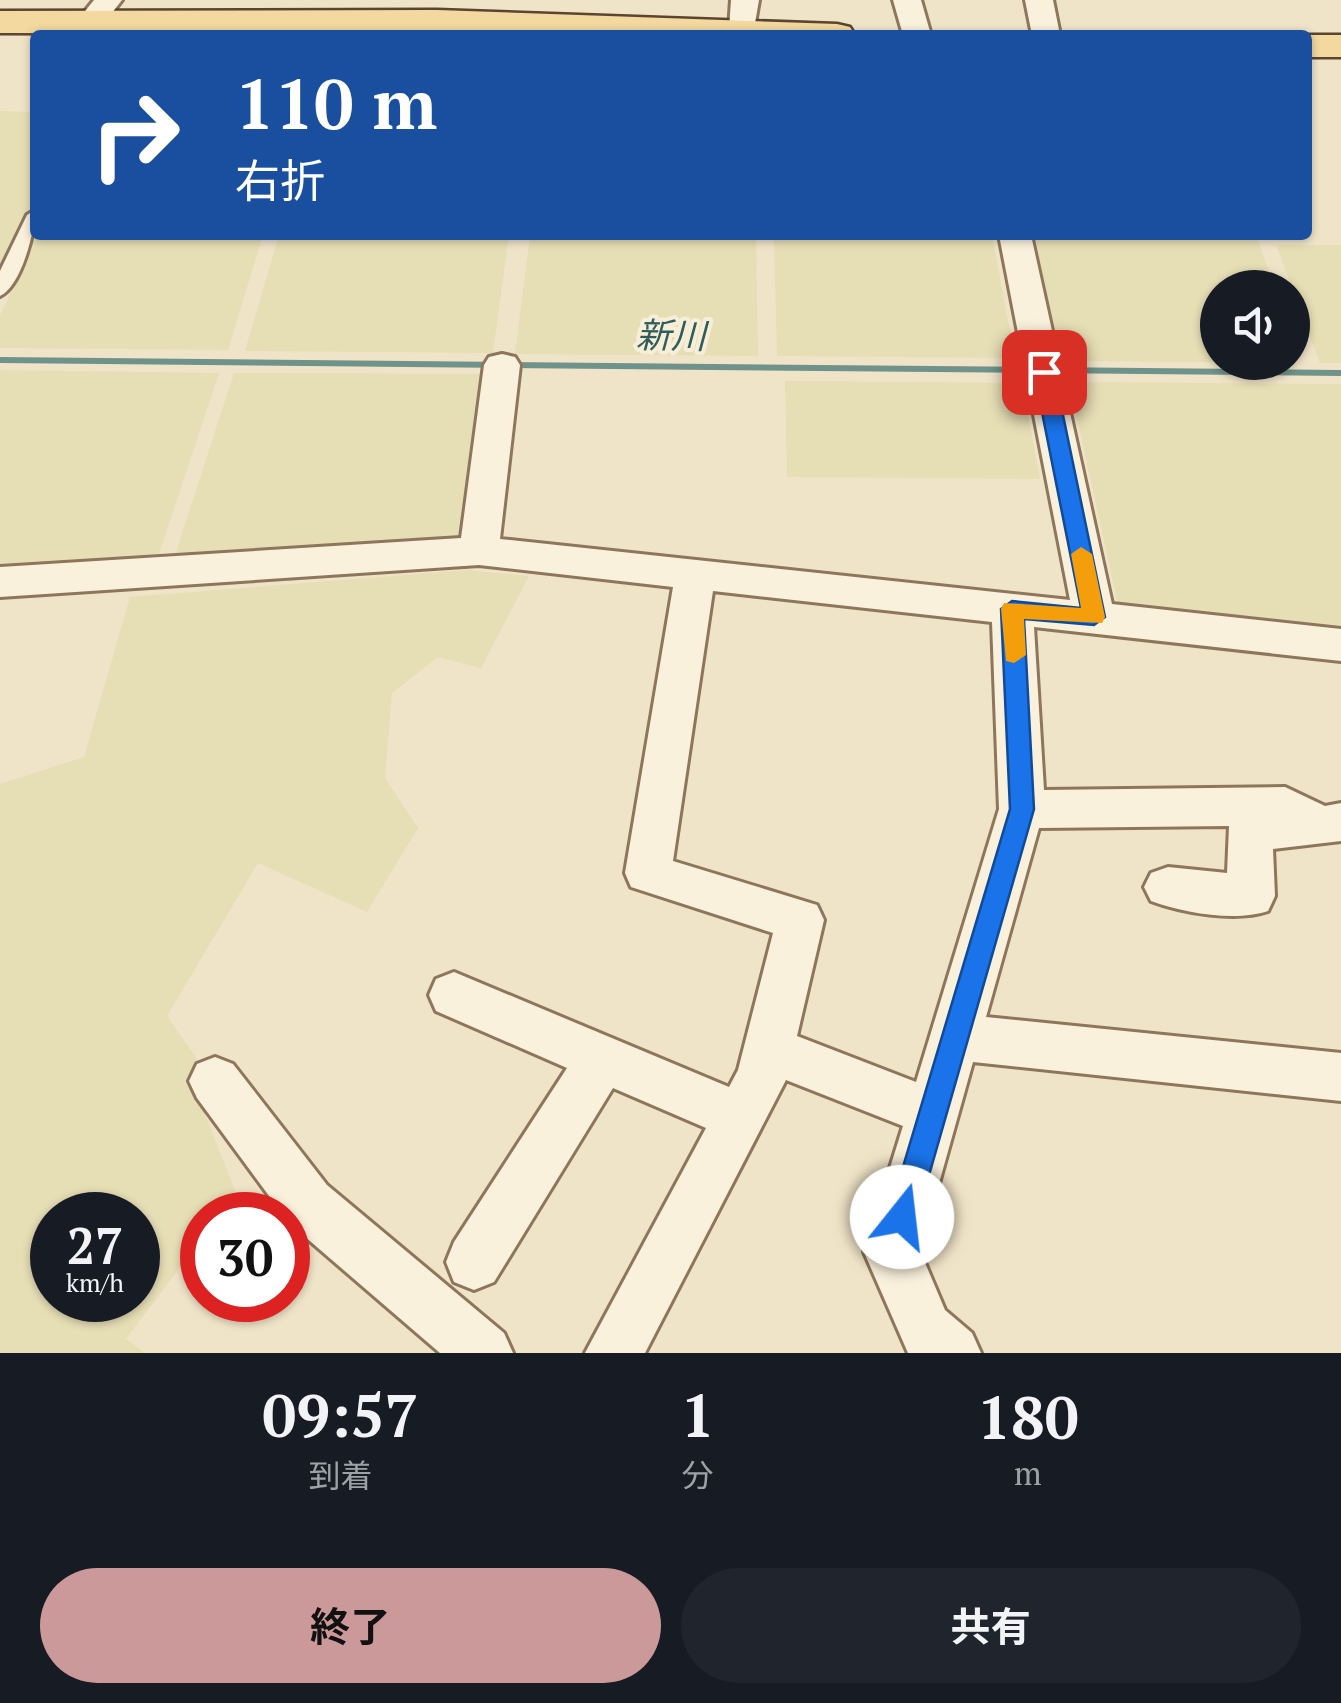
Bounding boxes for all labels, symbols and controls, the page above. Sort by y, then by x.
text: 110 m [235,56,437,149]
icon: right [70,70,200,200]
text: 右折 [235,150,325,210]
map controls [1200,270,1310,380]
button: sound [1200,270,1310,380]
water label: 新川 [636,311,710,359]
pin [1002,330,1087,415]
icon: arrive [1017,345,1072,400]
position arrow [850,1165,954,1269]
speed limit sign: 30 [180,1192,310,1322]
text: 27 [67,1212,123,1278]
text: km/h [66,1266,124,1299]
text: 09:57 [262,1375,418,1454]
text: 1 [681,1375,715,1454]
text: 180 [977,1377,1079,1456]
text: m [1014,1452,1042,1494]
text: 到着 [308,1454,372,1496]
text: 分 [682,1454,714,1496]
button: 終了 [40,1568,661,1683]
button: 共有 [681,1568,1301,1683]

